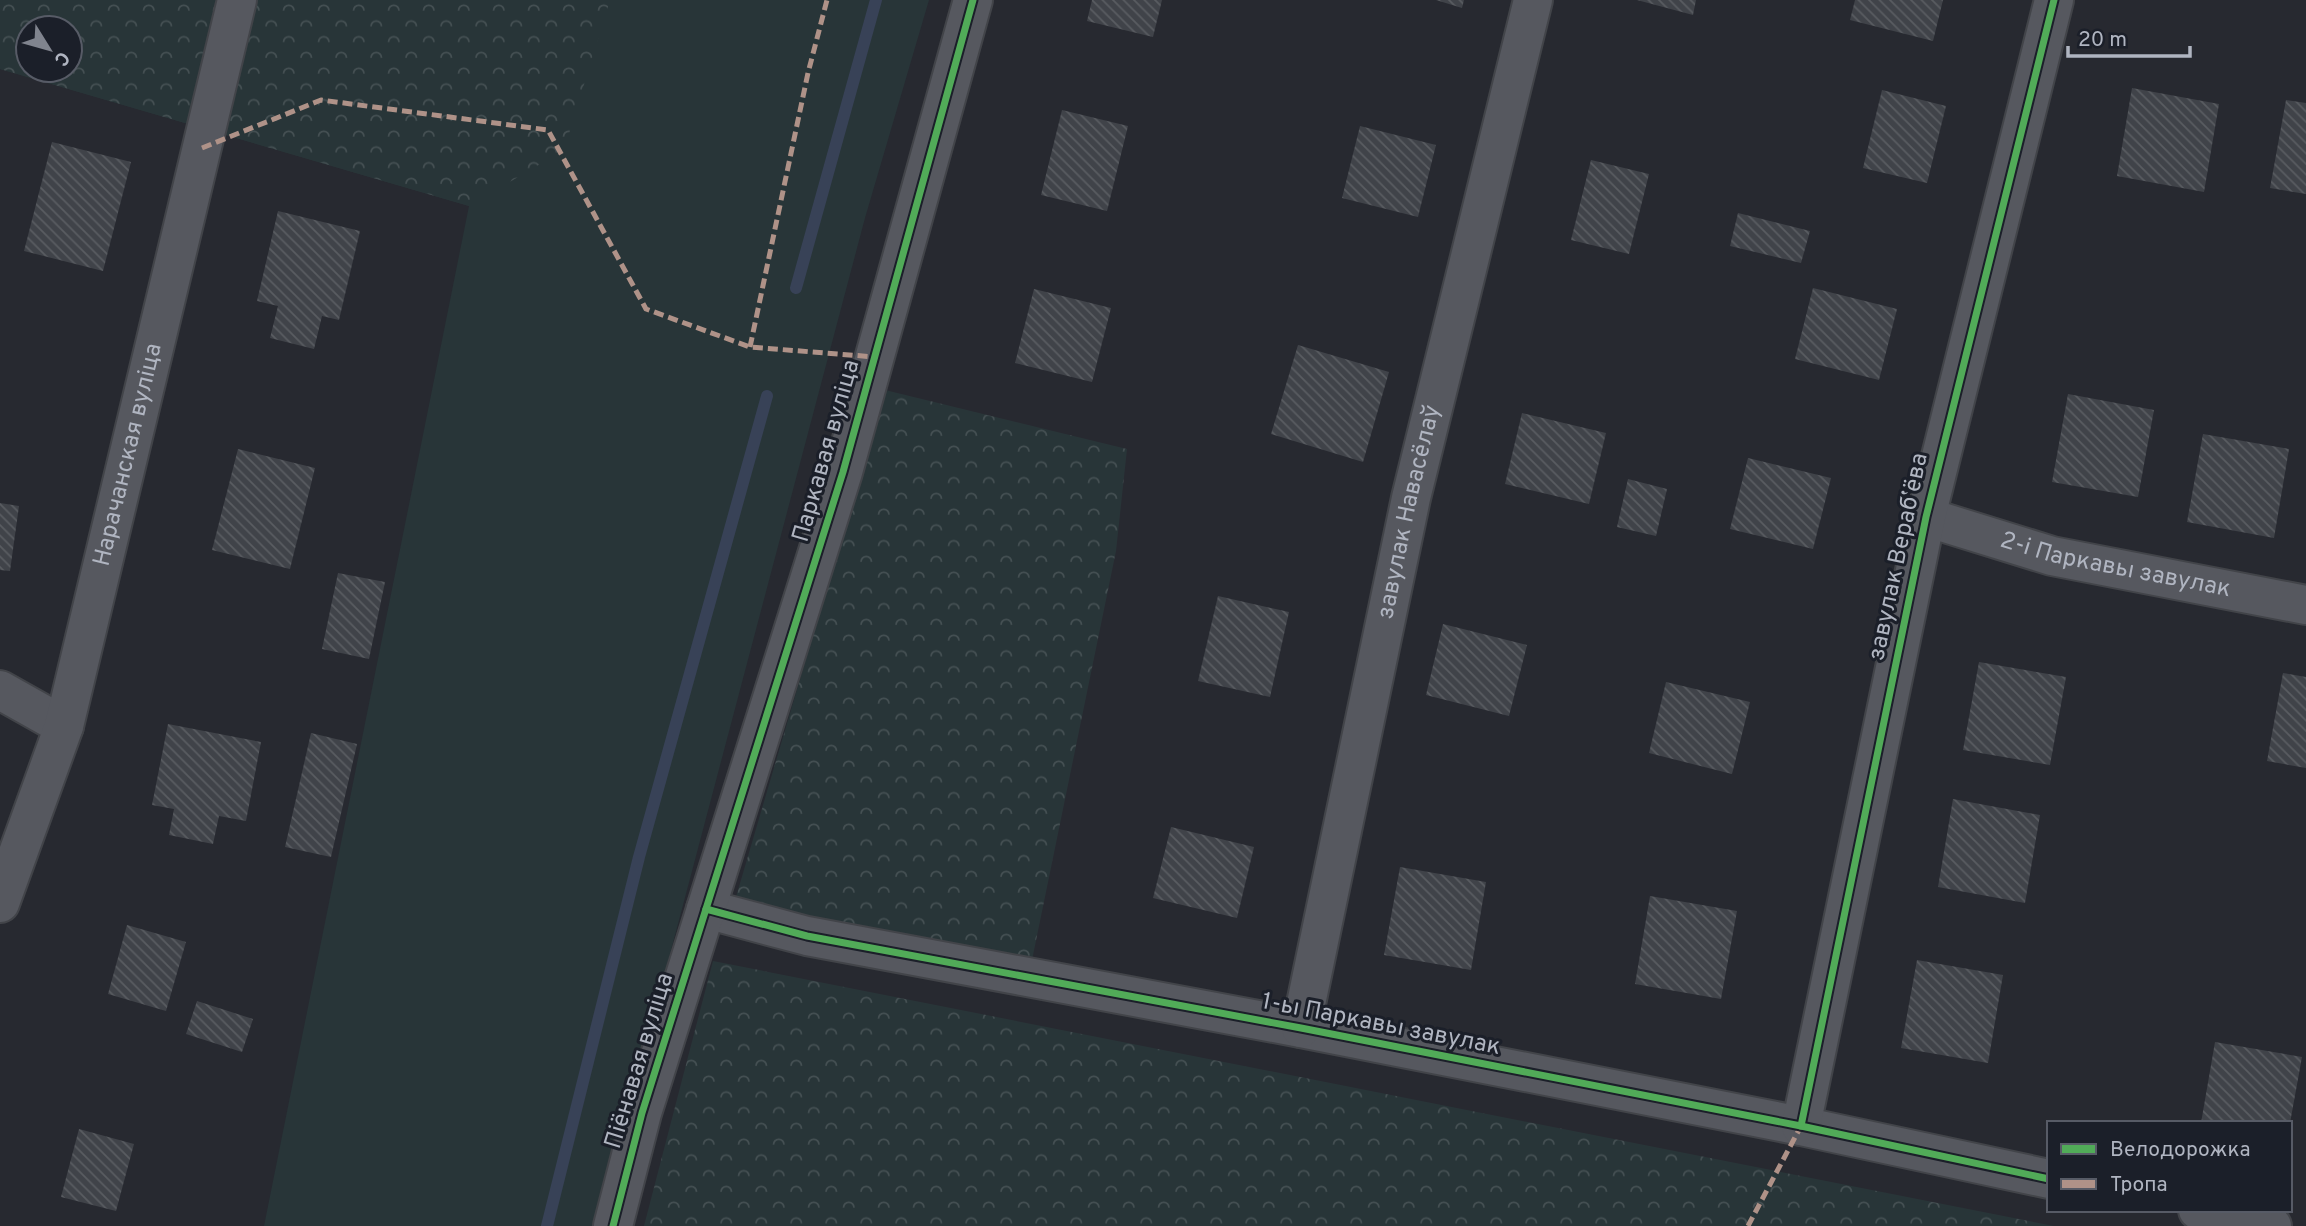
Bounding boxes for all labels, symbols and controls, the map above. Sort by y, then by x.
north arrow [14,14,84,84]
scale bar [2068,14,2190,58]
text: 20 m [2078,27,2127,54]
text: С [48,46,74,70]
street label: Нарачанская вуліца [88,340,170,569]
street label: Паркавая вуліца [787,356,867,546]
street label: завулак Навасёлаў [1371,402,1448,622]
street label: завулак Верабʼёва [1862,450,1936,664]
street label: 2-і Паркавы завулак [1996,526,2233,605]
street label: Піёнавая вуліца [599,969,681,1153]
street label: 1-ы Паркавы завулак [1259,987,1503,1063]
legend [2047,1121,2292,1212]
text: Велодорожка [2110,1137,2250,1164]
text: Тропа [2110,1172,2168,1199]

